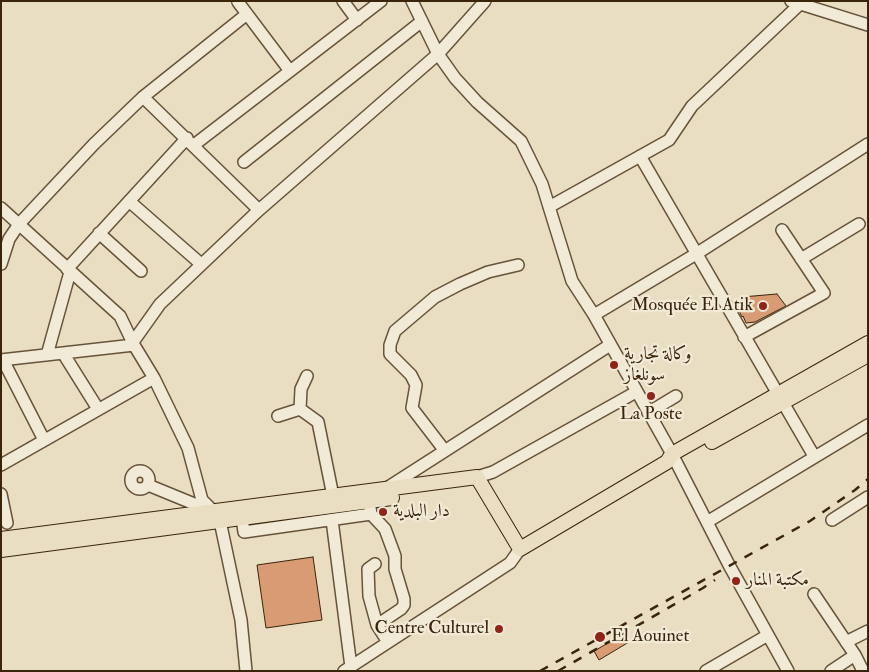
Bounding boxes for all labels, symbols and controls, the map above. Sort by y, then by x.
place label: Mosquée El Atik [632,295,753,317]
marker: Mosquée El Atik [757,300,769,312]
place label: وكالة تجارية سونلغاز [624,344,691,386]
marker: وكالة تجارية سونلغاز [608,359,620,371]
marker: La Poste [645,390,657,402]
place label: La Poste [620,404,682,426]
place label: دار البلدية [393,501,450,523]
marker: دار البلدية [377,506,389,518]
place label: مكتبة المنار [746,570,809,592]
marker: مكتبة المنار [730,575,742,587]
place label: Centre Culturel [375,618,489,640]
marker: Centre Culturel [493,623,505,635]
place label: El Aouinet [611,626,689,648]
marker: El Aouinet [593,630,607,644]

